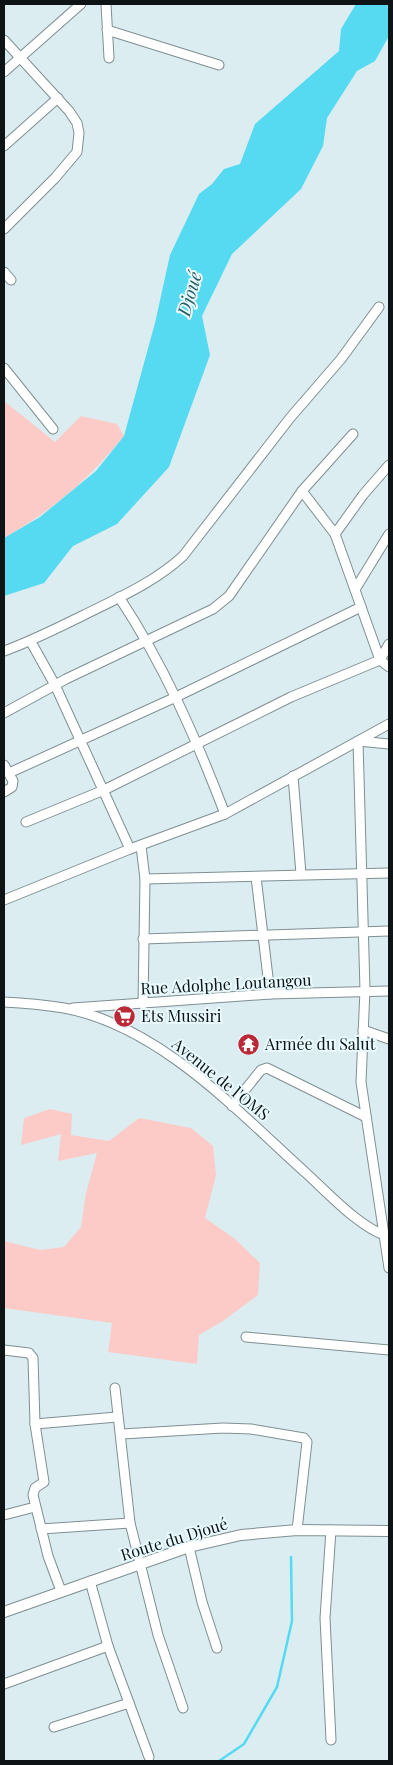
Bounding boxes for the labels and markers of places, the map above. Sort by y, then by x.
supermarket icon: Ets Mussiri [113,1004,137,1028]
place label: Ets Mussiri [141,1005,222,1026]
temple icon: Armée du Salut [237,1032,261,1056]
place label: Armée du Salut [264,1033,376,1054]

